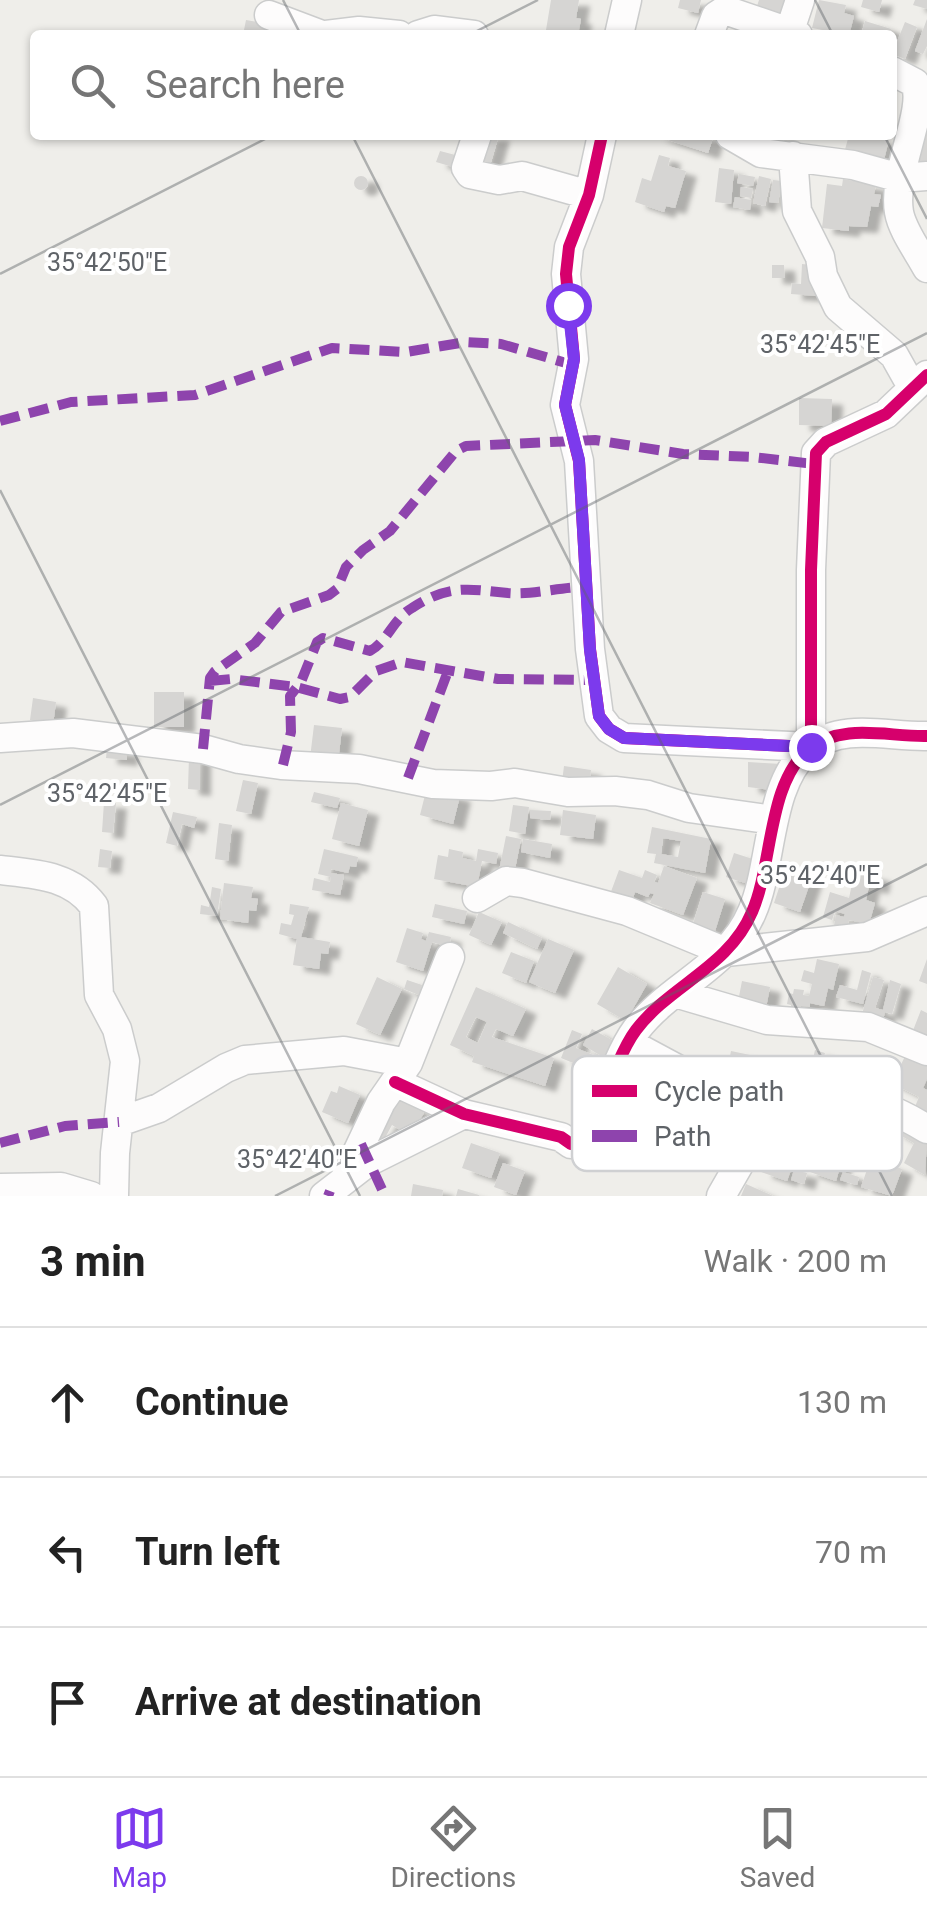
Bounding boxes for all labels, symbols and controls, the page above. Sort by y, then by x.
search box [30,30,897,140]
icon: search [65,58,120,113]
text: Search here [145,63,345,107]
text: 35°42'50"E [47,248,167,277]
route start [546,283,592,329]
text: 35°42'45"E [760,330,880,359]
route end [789,725,835,771]
text: 35°42'45"E [47,779,167,808]
text: 35°42'40"E [760,861,880,890]
legend [572,1056,902,1171]
text: Cycle path [654,1075,784,1108]
text: Path [654,1120,711,1153]
text: 35°42'40"E [237,1145,357,1174]
text: 3 min [40,1237,146,1286]
text: Walk · 200 m [704,1242,887,1280]
icon: ahead [40,1375,95,1430]
text: Continue [135,1380,289,1424]
text: 130 m [797,1383,887,1421]
icon: left [40,1525,95,1580]
text: Turn left [135,1530,280,1574]
text: 70 m [815,1533,887,1571]
icon: arrive [40,1675,95,1730]
text: Arrive at destination [135,1680,482,1724]
tab: Map [112,1801,167,1894]
tab: Directions [390,1801,516,1894]
tab: Saved [740,1801,815,1894]

